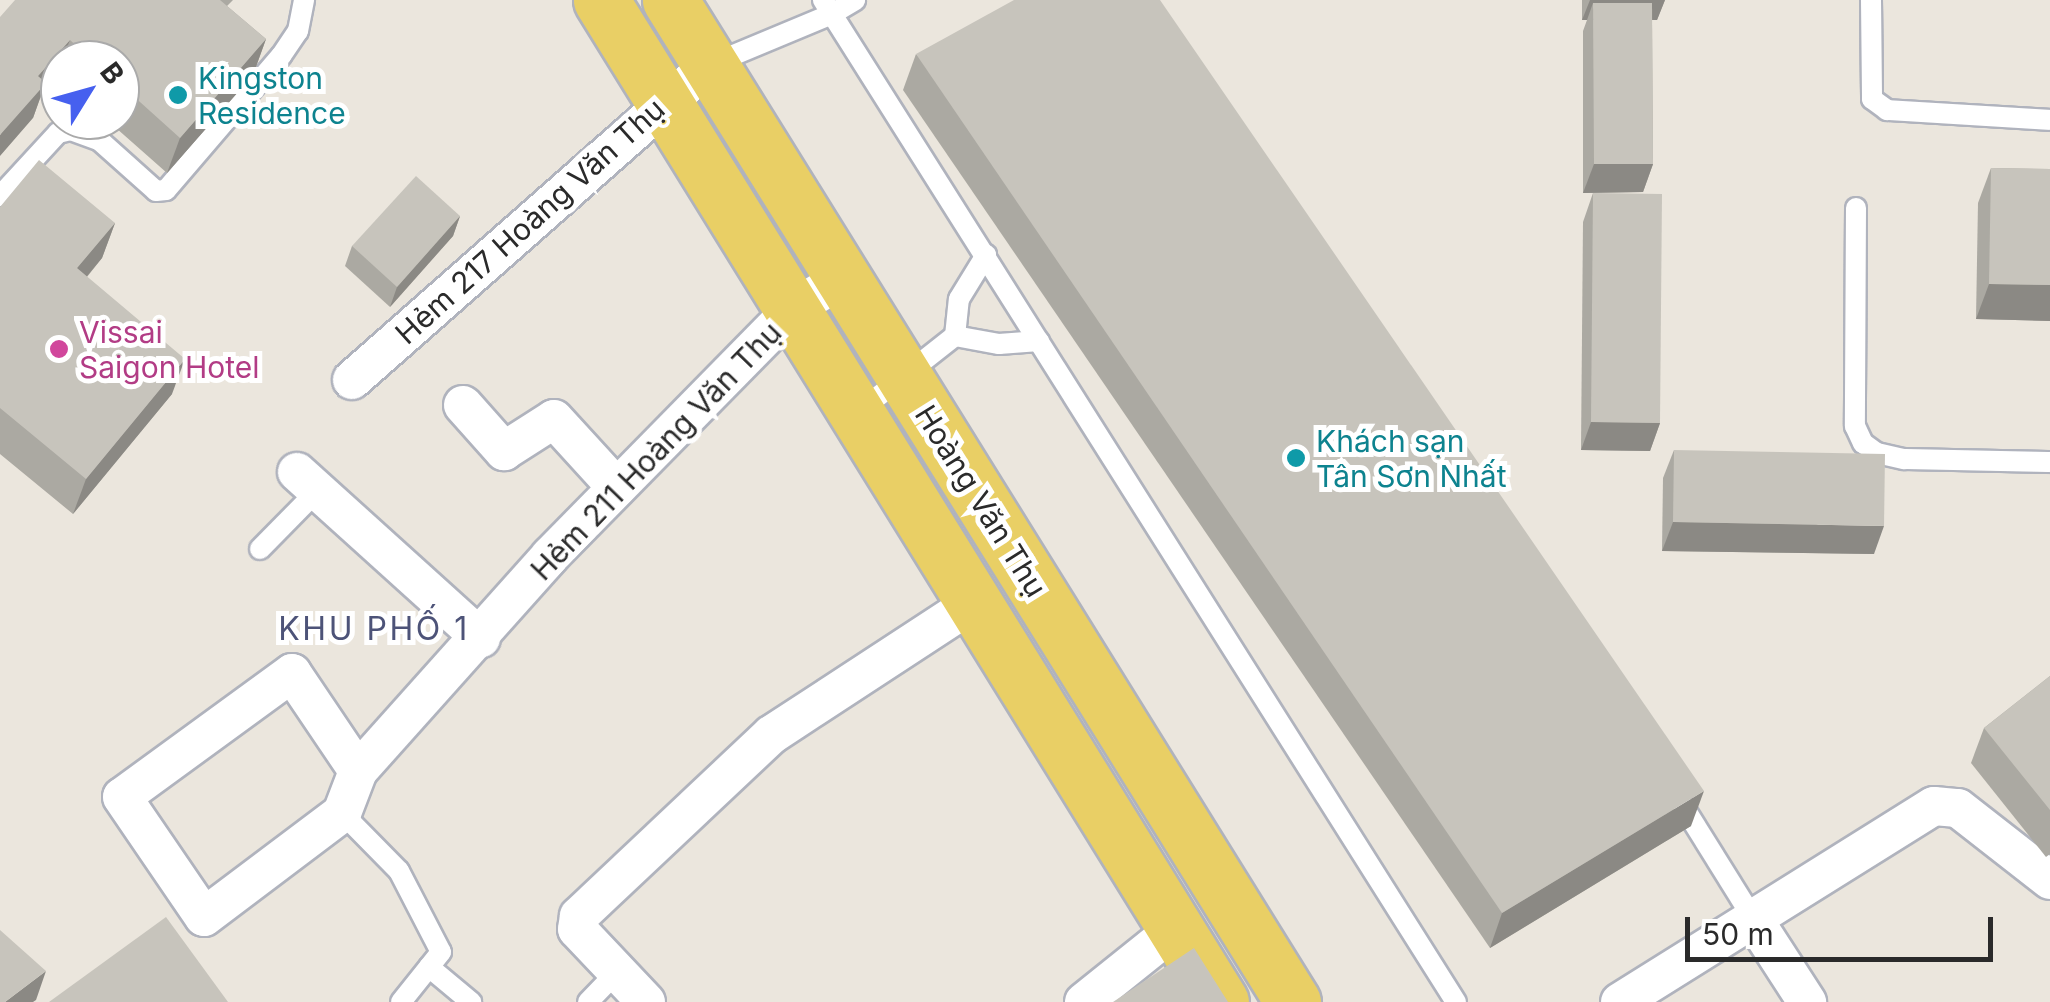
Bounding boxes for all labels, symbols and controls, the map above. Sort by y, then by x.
north arrow [40,40,140,140]
text: B [93,56,132,91]
place label: Kingston Residence [198,60,346,130]
marker: Kingston Residence [167,84,189,106]
street label: Hẻm 217 Hoàng Văn Thụ [388,91,672,351]
place label: Vissai Saigon Hotel [79,314,259,384]
street label: Hẻm 211 Hoàng Văn Thụ [523,315,789,587]
marker: Vissai Saigon Hotel [48,338,70,360]
street label: Hoàng Văn Thụ [908,399,1054,603]
place label: Khách sạn Tân Sơn Nhất [1316,423,1506,494]
marker: Khách sạn Tân Sơn Nhất [1285,447,1307,469]
district label: KHU PHỐ 1 [278,610,470,648]
scale bar [1690,897,1998,959]
text: 50 m [1702,916,1774,952]

